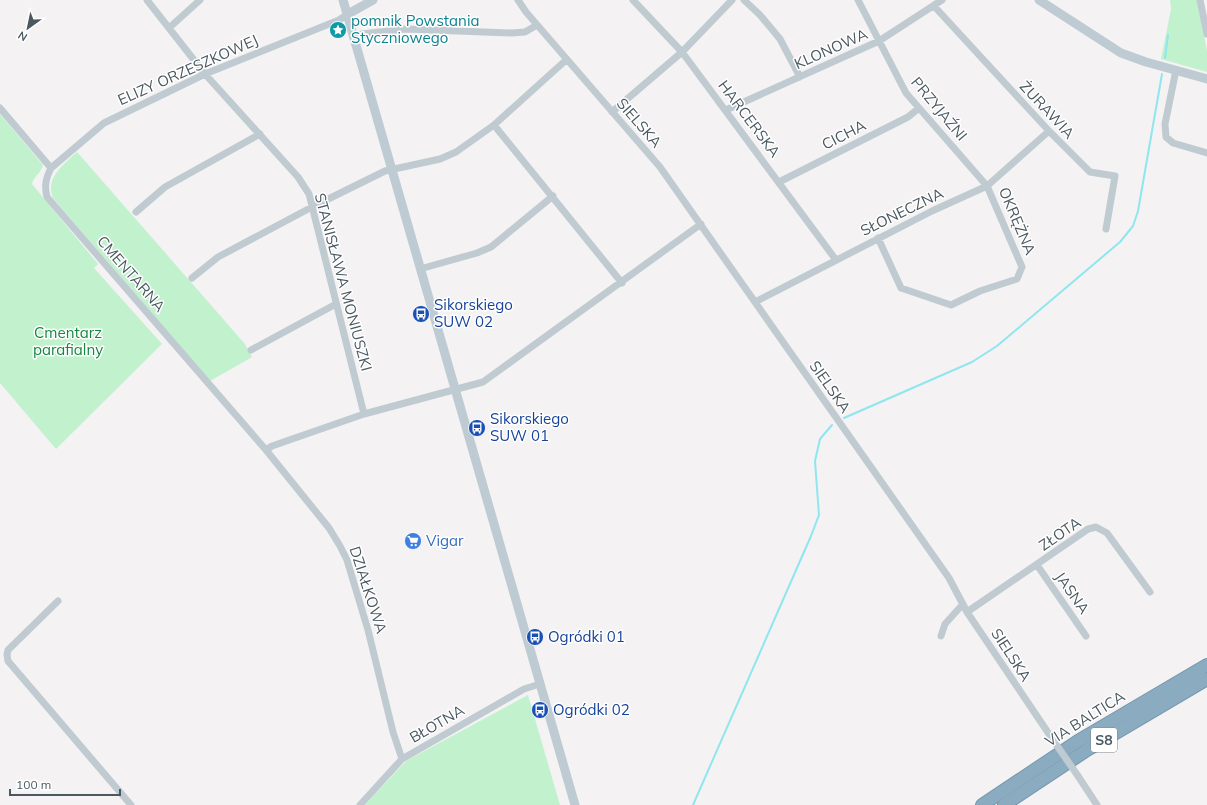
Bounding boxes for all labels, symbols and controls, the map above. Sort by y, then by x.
north arrow [8,8,48,48]
place label: pomnik Powstania Styczniowego [351,11,479,47]
place icon: pomnik Powstania Styczniowego [328,20,348,40]
street label: KLONOWA [791,24,870,73]
text: N [15,28,30,45]
street label: ELIZY ORZESZKOWEJ [115,30,261,109]
street label: PRZYJAŹNI [907,73,972,144]
street label: HARCERSKA [714,76,785,161]
street label: ŻURAWIA [1016,77,1079,142]
street label: SIELSKA [613,94,666,151]
street label: CICHA [819,115,869,154]
street label: SŁONECZNA [857,183,946,240]
street label: OKRĘŻNA [995,184,1040,257]
street label: STANISŁAWA MONIUSZKI [311,191,376,373]
street label: CMENTARNA [93,232,170,316]
place label: Sikorskiego SUW 02 [434,295,513,331]
bus stop icon: Sikorskiego SUW 02 [411,304,431,324]
park label: Cmentarz parafialny [33,323,103,359]
street label: SIELSKA [806,357,855,417]
place label: Sikorskiego SUW 01 [490,409,569,445]
bus stop icon: Sikorskiego SUW 01 [467,418,487,438]
street label: ZŁOTA [1035,513,1084,554]
supermarket icon: Vigar [403,531,423,551]
place label: Vigar [426,531,464,550]
street label: DZIAŁKOWA [345,544,391,636]
street label: JASNA [1051,568,1094,618]
street label: SIELSKA [987,625,1036,685]
bus stop icon: Ogródki 01 [525,627,545,647]
place label: Ogródki 01 [548,627,625,646]
street label: VIA BALTICA [1041,687,1128,751]
street label: BŁOTNA [406,700,468,747]
bus stop icon: Ogródki 02 [530,700,550,720]
place label: Ogródki 02 [553,700,630,719]
road number: S8 [1091,728,1117,752]
scale bar [10,771,120,797]
text: 100 m [16,777,51,792]

